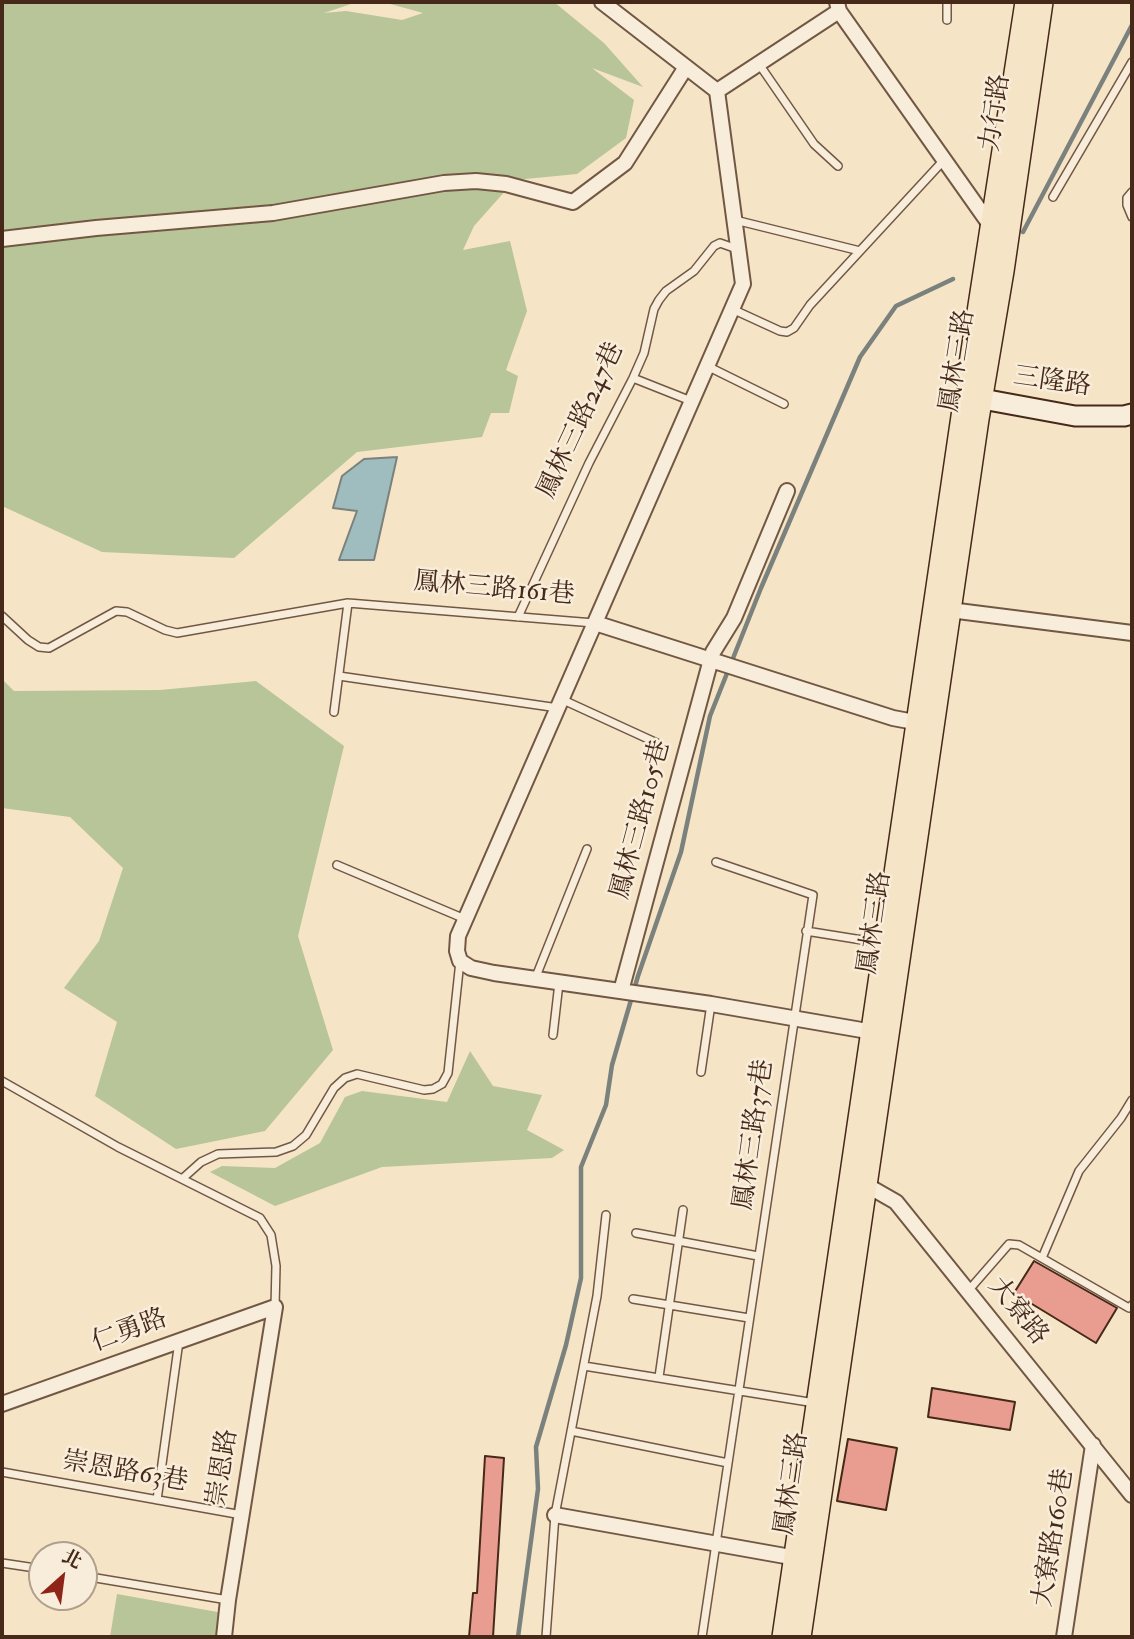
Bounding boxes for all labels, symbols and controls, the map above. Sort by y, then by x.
street label: 力行路 [976,72,1018,154]
street label: 鳳林三路 [935,307,983,415]
street label: 鳳林三路247巷 [532,338,632,504]
street label: 三隆路 [1011,362,1093,404]
street label: 鳳林三路161巷 [412,567,576,613]
street label: 鳳林三路105巷 [606,737,678,903]
street label: 鳳林三路 [853,869,899,977]
street label: 鳳林三路37巷 [729,1058,781,1212]
street label: 大寮路 [980,1272,1054,1352]
street label: 仁勇路 [88,1304,172,1360]
street label: 崇恩路 [202,1427,246,1509]
street label: 鳳林三路 [770,1430,816,1538]
street label: 崇恩路63巷 [60,1447,190,1499]
street label: 大寮路160巷 [1029,1467,1081,1609]
north arrow [28,1541,98,1611]
text: 北 [58,1544,86,1574]

